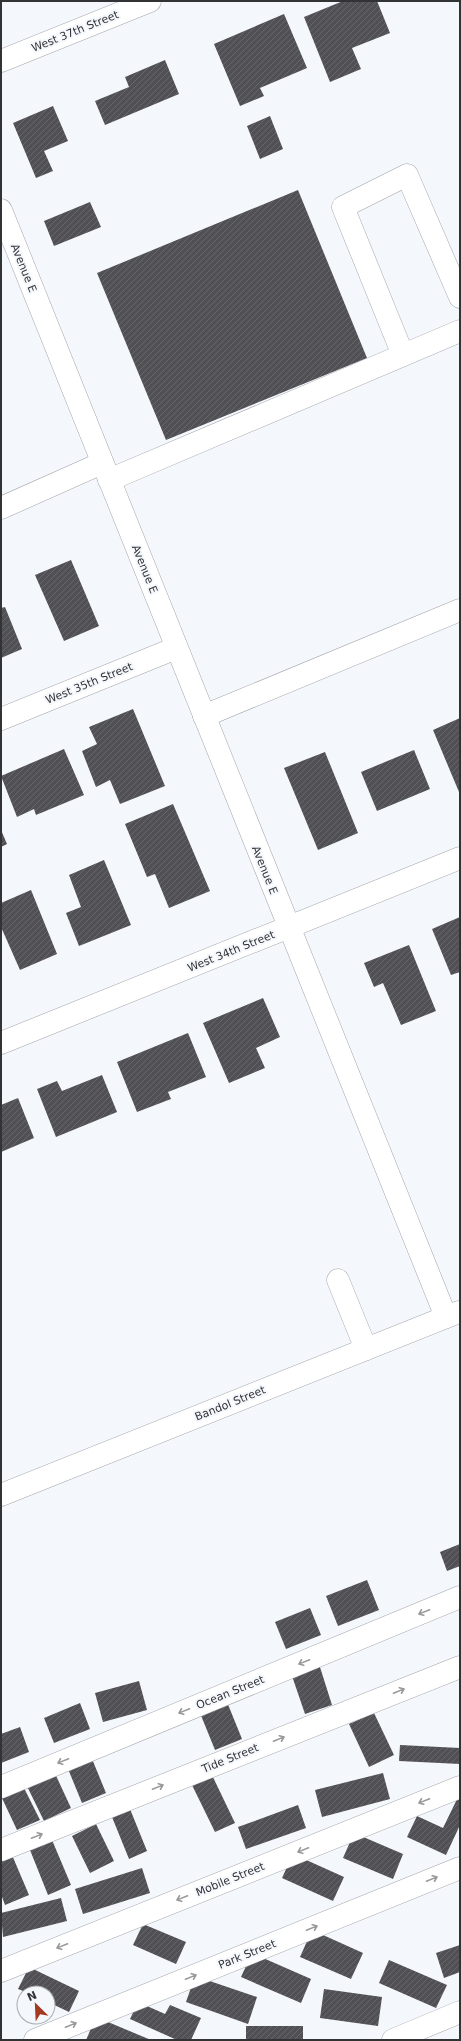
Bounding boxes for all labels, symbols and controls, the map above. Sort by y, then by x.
street label: West 37th Street [30,8,121,55]
street label: Avenue E [8,242,39,294]
street label: Avenue E [129,543,160,595]
street label: West 35th Street [44,660,135,707]
street label: Avenue E [249,844,280,896]
street label: West 34th Street [186,928,277,975]
street label: Bandol Street [193,1383,268,1424]
one-way arrow [418,1609,430,1617]
one-way arrow [298,1659,310,1666]
street label: Ocean Street [194,1673,267,1712]
one-way arrow [393,1687,405,1694]
one-way arrow [178,1708,190,1716]
one-way arrow [272,1735,284,1743]
street label: Tide Street [199,1741,261,1776]
one-way arrow [58,1758,70,1765]
one-way arrow [151,1783,163,1791]
one-way arrow [418,1798,430,1806]
one-way arrow [31,1831,43,1839]
one-way arrow [298,1846,310,1854]
street label: Mobile Street [194,1860,267,1899]
one-way arrow [426,1875,438,1883]
one-way arrow [177,1895,189,1902]
one-way arrow [305,1924,317,1931]
street label: Park Street [217,1937,278,1972]
one-way arrow [56,1943,68,1951]
one-way arrow [185,1972,197,1980]
north arrow [16,1985,56,2025]
text: N [25,1989,39,2004]
one-way arrow [64,2021,76,2029]

